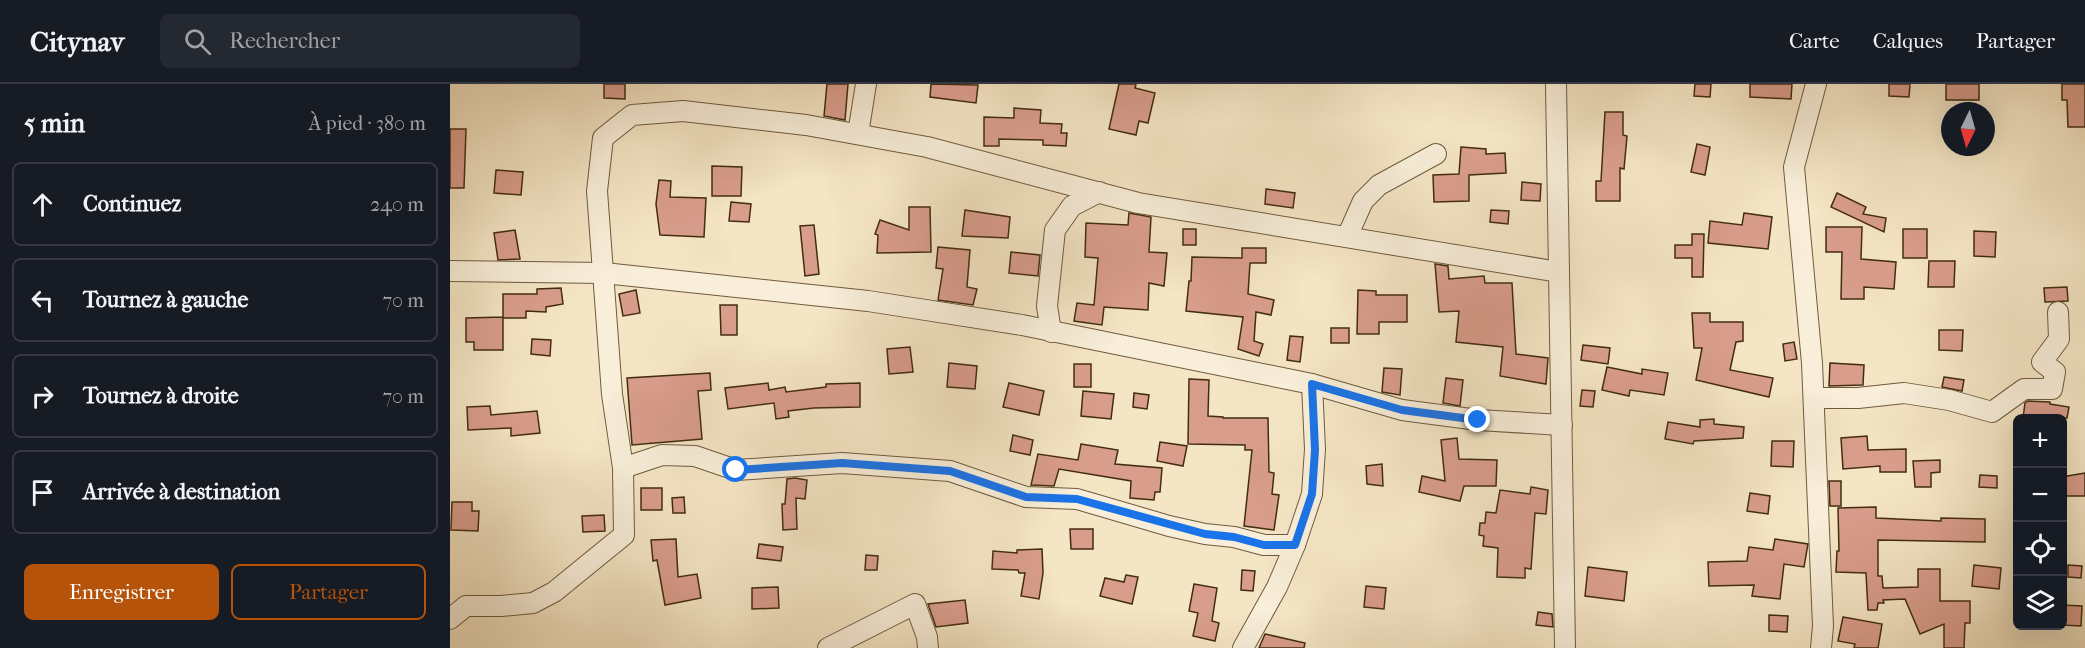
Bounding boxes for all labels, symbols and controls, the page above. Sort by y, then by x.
search box [160,14,580,68]
text: Citynav [30,25,124,58]
icon: search [181,25,214,58]
text: Rechercher [229,28,340,54]
text: Carte [1789,29,1840,53]
text: Calques [1873,29,1943,53]
text: Partager [1976,29,2055,53]
north arrow [1941,102,1995,156]
text: 5 min [24,108,85,139]
text: À pied · 380 m [309,112,426,135]
icon: ahead [26,188,59,221]
text: Continuez [83,191,181,217]
text: 240 m [370,193,424,216]
icon: left [26,284,59,317]
text: Tournez à gauche [83,287,248,313]
text: 70 m [382,289,424,312]
icon: right [26,380,59,413]
text: Tournez à droite [83,383,239,409]
text: 70 m [382,385,424,408]
route end [1464,406,1490,432]
map controls [2013,414,2067,630]
button: + [2013,414,2067,468]
route start [722,456,748,482]
button: − [2013,468,2067,522]
icon: arrive [26,476,59,509]
text: Arrivée à destination [83,479,280,505]
button: locate [2013,522,2067,576]
button: Enregistrer [24,564,219,620]
button: Partager [231,564,426,620]
button: layers [2013,576,2067,630]

